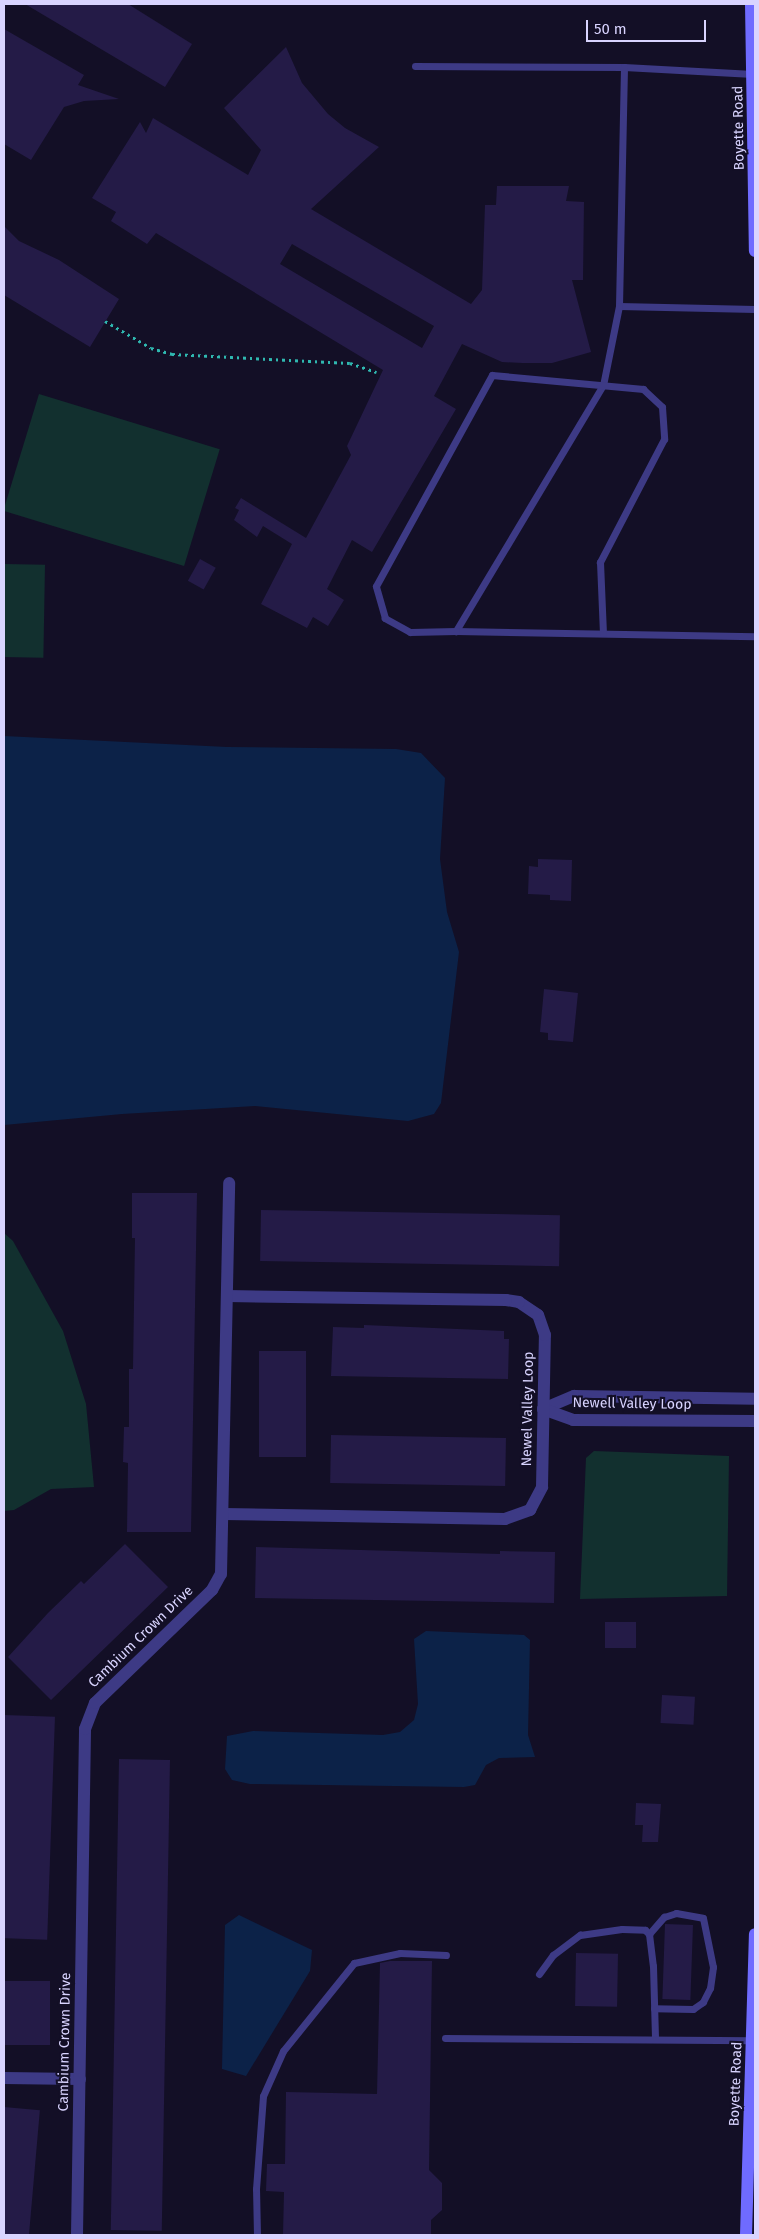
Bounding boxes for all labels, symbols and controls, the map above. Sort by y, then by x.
scale bar [589,10,709,42]
text: 50 m [594,20,627,38]
street label: Boyette Road [730,86,748,170]
street label: Newel Valley Loop [519,1351,537,1467]
street label: Newell Valley Loop [572,1395,692,1413]
street label: Cambium Crown Drive [85,1583,197,1691]
street label: Cambium Crown Drive [55,1972,75,2112]
street label: Boyette Road [726,2041,746,2127]

